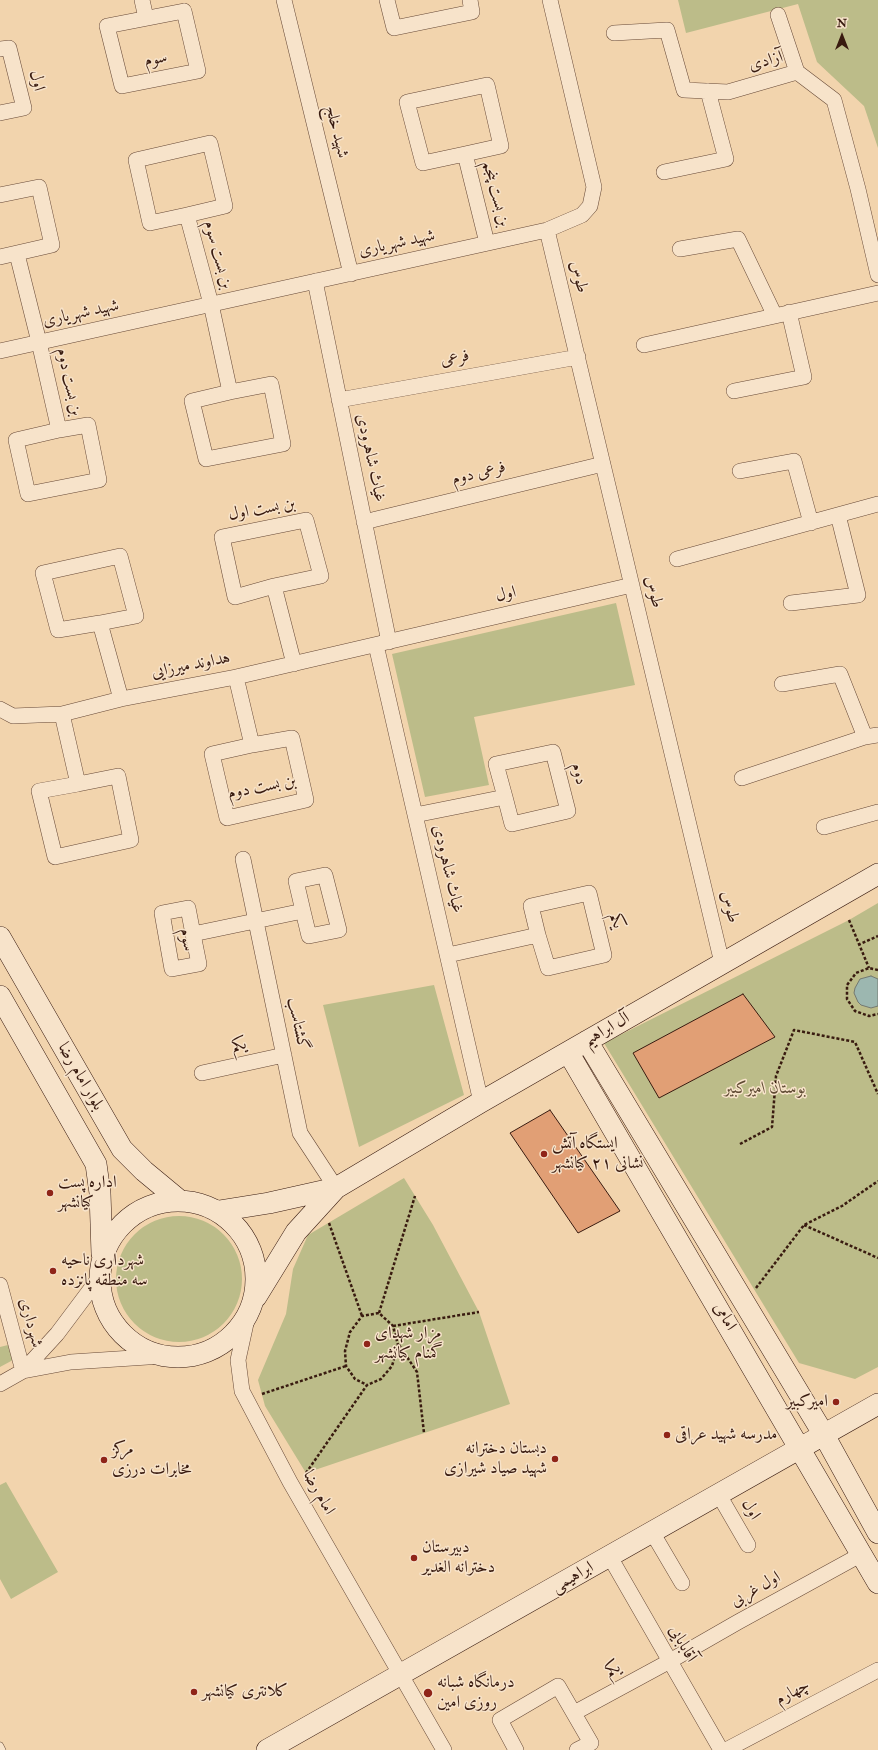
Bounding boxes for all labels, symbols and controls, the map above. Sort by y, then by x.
north arrow [822,16,862,56]
text: N [837,17,847,30]
street label: آزادی [746,47,786,77]
street label: سوم [143,48,169,72]
street label: اول [24,68,48,94]
street label: شهید خلج [320,103,352,161]
street label: بن بست پنجم [477,159,513,229]
street label: بن بست سوم [198,218,236,292]
street label: شهید شهریاری [357,226,437,262]
street label: طوس [564,259,592,295]
street label: شهید شهریاری [41,296,121,332]
street label: بن بست دوم [51,346,85,418]
street label: فرعی [439,346,471,372]
street label: غیاث شاهرودی [351,412,389,504]
street label: فرعی دوم [450,457,508,491]
street label: بن بست اول [227,494,297,526]
street label: طوس [639,574,667,610]
street label: اول [494,583,518,607]
street label: هداوند میرزایی [150,648,232,684]
street label: دوم [565,761,591,787]
street label: بن بست دوم [226,771,298,805]
street label: غیاث شاهرودی [427,823,467,915]
street label: طوس [715,889,743,925]
street label: یکم [604,911,628,931]
street label: سوم [174,927,198,953]
street label: گشتاسب [281,996,313,1052]
street label: آل ابراهیم [580,1009,634,1051]
street label: یکم [229,1034,249,1058]
street label: بلوار امام رضا [52,1039,108,1115]
park label: بوستان امیرکبیر [724,1079,806,1099]
place label: ایستگاه آتش نشانی ۲۱ کیانشهر [552,1134,643,1174]
marker: ایستگاه آتش نشانی ۲۱ کیانشهر [539,1149,549,1159]
place label: اداره پست کیانشهر [58,1173,117,1213]
marker: اداره پست کیانشهر [45,1188,55,1198]
place label: شهرداری ناحیه سه منطقه پانزده [61,1251,148,1291]
marker: شهرداری ناحیه سه منطقه پانزده [48,1266,58,1276]
street label: شهرداری [14,1296,46,1350]
street label: امامی [708,1299,740,1335]
place label: مزار شهدای گمنام کیانشهر [375,1324,443,1364]
marker: مزار شهدای گمنام کیانشهر [362,1339,372,1349]
place label: امیرکبیر [786,1392,828,1412]
marker: امیرکبیر [831,1397,841,1407]
place label: مدرسه شهید عراقی [675,1425,777,1445]
marker: مدرسه شهید عراقی [662,1430,672,1440]
place label: دبستان دخترانه شهید صیاد شیرازی [444,1439,547,1479]
place label: مرکز مخابرات درزی [112,1440,191,1480]
marker: دبستان دخترانه شهید صیاد شیرازی [550,1454,560,1464]
marker: مرکز مخابرات درزی [99,1455,109,1465]
street label: امام رضا [297,1467,339,1519]
street label: اول [736,1496,764,1524]
place label: دبیرستان دخترانه الغدیر [422,1538,495,1578]
marker: دبیرستان دخترانه الغدیر [409,1553,419,1563]
street label: ابراهیمی [548,1558,598,1598]
street label: اول غربی [727,1568,785,1612]
street label: آقابابایی [663,1622,701,1666]
street label: یکم [602,1657,624,1683]
place label: درمانگاه شبانه روزی امین [437,1673,515,1713]
street label: چهارم [772,1676,814,1710]
place label: کلانتری کیانشهر [202,1682,288,1702]
marker: کلانتری کیانشهر [189,1687,199,1697]
marker: درمانگاه شبانه روزی امین [422,1687,434,1699]

